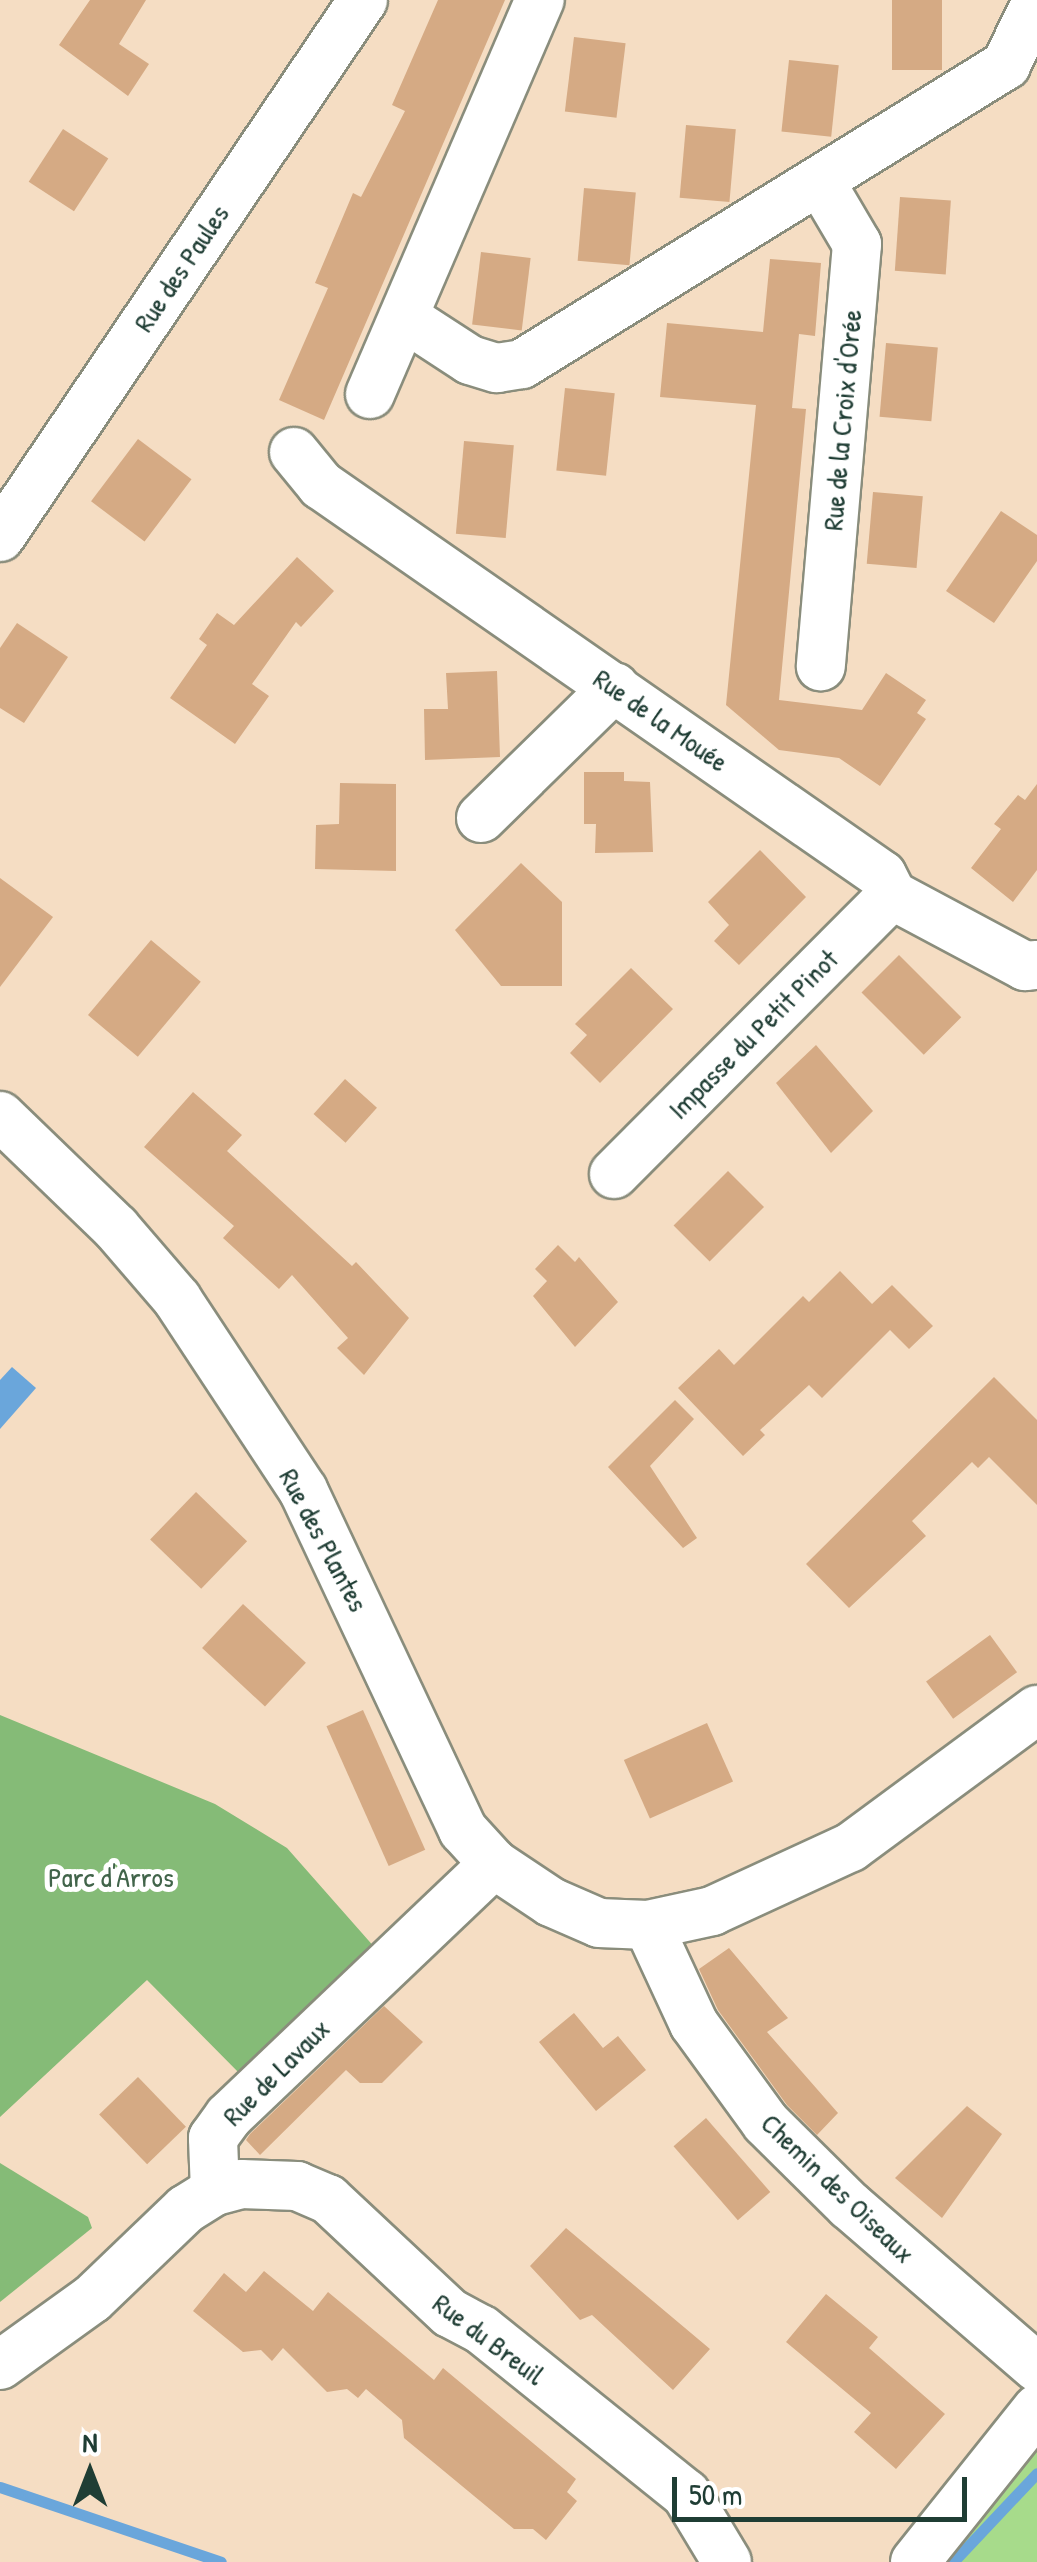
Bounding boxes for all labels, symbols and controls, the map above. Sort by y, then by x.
street label: Rue des Paules [126,198,236,338]
street label: Rue de la Croix d'Orée [816,308,868,532]
street label: Rue de la Mouée [587,661,735,779]
street label: Impasse du Petit Pinot [661,942,845,1126]
street label: Rue des Plantes [272,1463,376,1617]
park label: Parc d'Arros [48,1860,174,1894]
street label: Rue de Lavaux [216,2012,336,2132]
street label: Chemin des Oiseaux [754,2106,922,2270]
street label: Rue du Breuil [427,2286,551,2392]
north arrow [40,2422,140,2522]
text: N [83,2423,97,2461]
scale bar [677,2457,972,2519]
text: 50 m [689,2474,742,2514]

